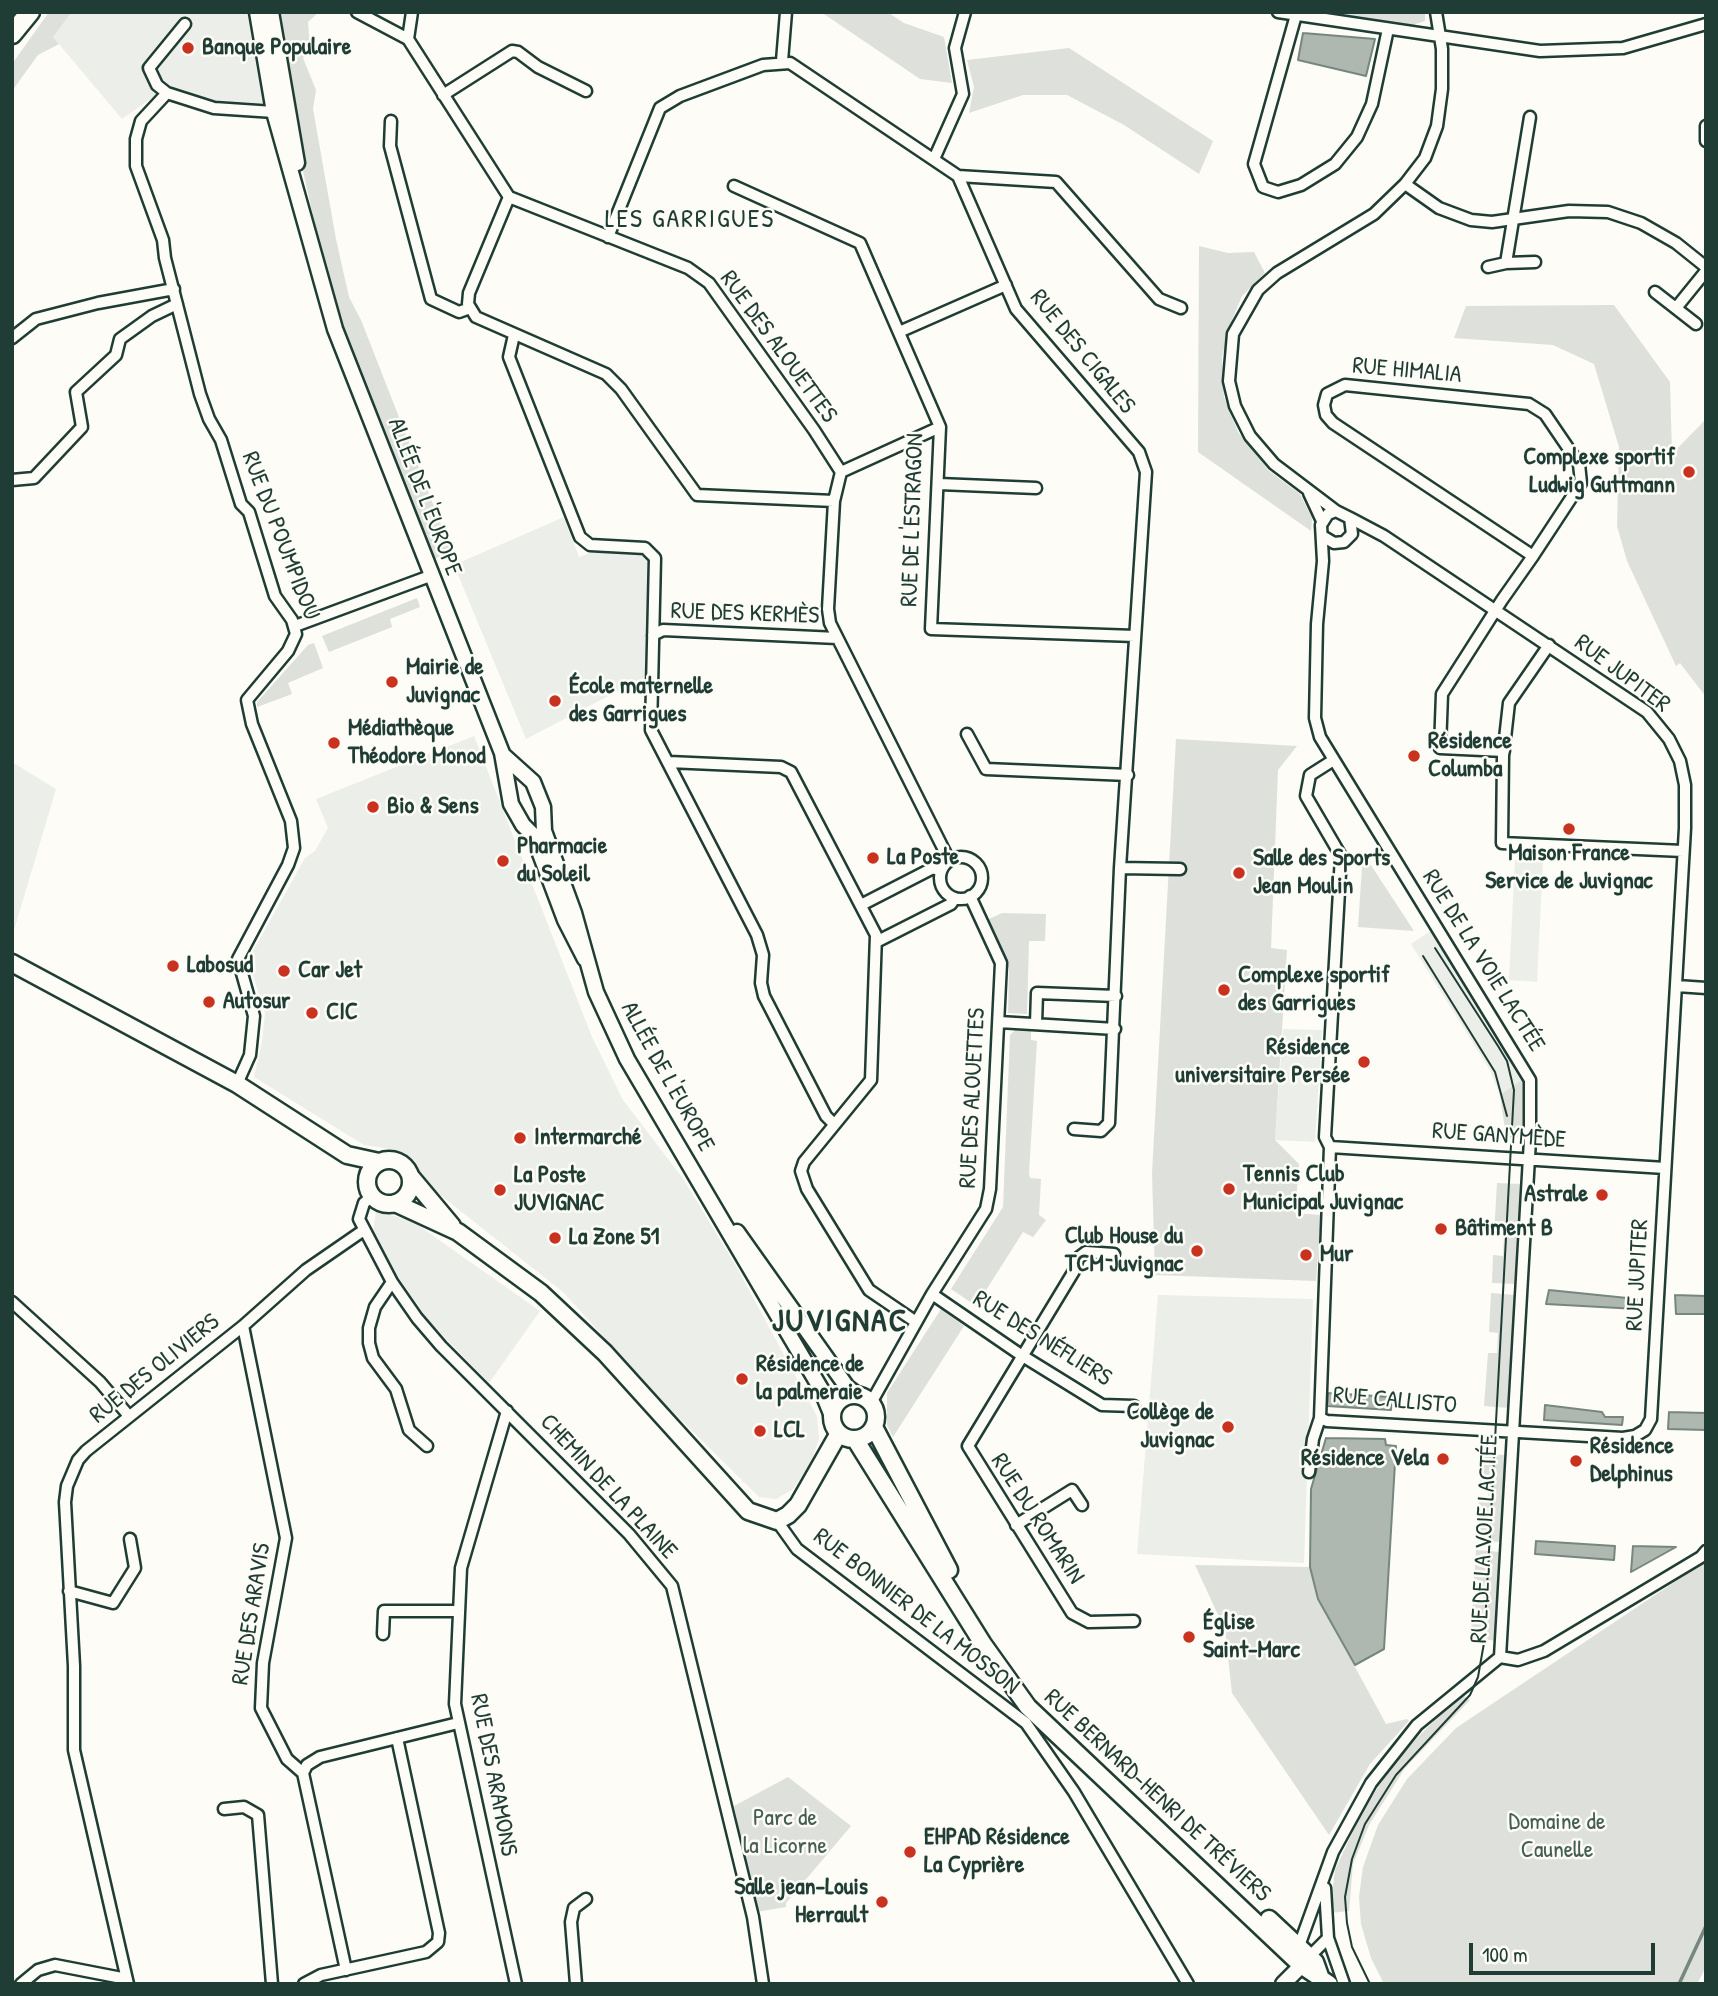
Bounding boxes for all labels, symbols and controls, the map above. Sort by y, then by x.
place label: Banque Populaire [202,34,351,62]
marker: Banque Populaire [180,40,196,56]
district label: LES GARRIGUES [607,204,773,236]
street label: RUE DES ALOUETTES [713,265,843,429]
street label: RUE DES CIGALES [1023,284,1141,420]
street label: RUE HIMALIA [1351,352,1463,390]
street label: ALLÉE DE L'EUROPE [381,414,467,580]
street label: RUE DE L'ESTRAGON [896,433,930,607]
place label: Complexe sportif Ludwig Guttmann [1523,444,1675,500]
street label: RUE DU POUMPIDOU [235,448,325,624]
marker: Complexe sportif Ludwig Guttmann [1681,464,1697,480]
street label: RUE DES KERMÈS [670,597,820,631]
street label: RUE JUPITER [1569,629,1675,719]
place label: Mairie de Juvignac [406,654,484,710]
place label: École maternelle des Garrigues [569,673,713,729]
marker: Mairie de Juvignac [384,674,400,690]
marker: École maternelle des Garrigues [547,693,563,709]
place label: Médiathèque Théodore Monod [348,715,486,771]
place label: Résidence Columba [1428,728,1512,784]
marker: Médiathèque Théodore Monod [326,735,342,751]
marker: Résidence Columba [1406,748,1422,764]
place label: Bio & Sens [387,793,479,821]
marker: Bio & Sens [365,799,381,815]
marker: Maison France Service de Juvignac [1561,821,1577,837]
place label: Pharmacie du Soleil [517,833,607,889]
place label: Maison France Service de Juvignac [1485,840,1653,896]
place label: La Poste [887,844,959,872]
place label: Salle des Sports Jean Moulin [1253,845,1390,901]
marker: La Poste [865,850,881,866]
marker: Pharmacie du Soleil [495,853,511,869]
marker: Salle des Sports Jean Moulin [1231,865,1247,881]
street label: RUE DE LA VOIE LACTÉE [1415,865,1551,1057]
place label: Labosud [187,952,253,980]
place label: Car Jet [298,957,362,985]
marker: Labosud [165,958,181,974]
place label: Complexe sportif des Garrigues [1238,962,1390,1018]
marker: Car Jet [276,963,292,979]
marker: Complexe sportif des Garrigues [1216,982,1232,998]
place label: Autosur [223,988,290,1016]
marker: Autosur [201,994,217,1010]
street label: ALLÉE DE L'EUROPE [614,997,720,1157]
place label: CIC [326,999,358,1027]
marker: CIC [304,1005,320,1021]
street label: RUE DES ALOUETTES [954,1007,992,1189]
place label: Résidence universitaire Persée [1175,1034,1350,1090]
marker: Résidence universitaire Persée [1356,1054,1372,1070]
street label: RUE GANYMÈDE [1431,1117,1567,1155]
place label: Intermarché [534,1124,641,1152]
marker: Intermarché [512,1130,528,1146]
place label: Tennis Club Municipal Juvignac [1243,1161,1403,1217]
place label: La Poste JUVIGNAC [514,1162,604,1218]
marker: Tennis Club Municipal Juvignac [1221,1181,1237,1197]
place label: Astrale [1524,1181,1588,1209]
marker: La Poste JUVIGNAC [492,1182,508,1198]
marker: Astrale [1594,1187,1610,1203]
place label: Bâtiment B [1455,1215,1553,1243]
street label: RUE JUPITER [1621,1218,1655,1332]
marker: Bâtiment B [1433,1221,1449,1237]
place label: Club House du TCM Juvignac [1065,1223,1183,1279]
place label: La Zone 51 [569,1224,659,1252]
marker: La Zone 51 [547,1230,563,1246]
place label: Mur [1320,1241,1353,1269]
marker: Club House du TCM Juvignac [1189,1243,1205,1259]
marker: Mur [1298,1247,1314,1263]
street label: RUE DES NÉFLIERS [967,1285,1117,1393]
district label: JUVIGNAC [773,1303,907,1341]
street label: RUE DES OLIVIERS [84,1308,226,1430]
place label: Résidence de la palmeraie [756,1351,864,1407]
marker: Résidence de la palmeraie [734,1371,750,1387]
street label: RUE CALLISTO [1332,1381,1458,1421]
place label: Collège de Juvignac [1127,1399,1214,1455]
street label: CHEMIN DE LA PLAINE [533,1408,683,1566]
place label: LCL [774,1417,805,1445]
marker: Collège de Juvignac [1220,1419,1236,1435]
marker: LCL [752,1423,768,1439]
place label: Résidence Delphinus [1590,1433,1674,1489]
street label: RUE DE LA VOIE LACTÉE [1465,1434,1505,1644]
place label: Résidence Vela [1301,1445,1429,1473]
street label: RUE DU ROMARIN [984,1448,1090,1590]
marker: Résidence Vela [1435,1451,1451,1467]
marker: Résidence Delphinus [1568,1453,1584,1469]
street label: RUE BONNIER DE LA MOSSON [807,1523,1025,1701]
street label: RUE DES ARAVIS [227,1541,277,1687]
place label: Église Saint-Marc [1203,1609,1300,1665]
marker: Église Saint-Marc [1181,1629,1197,1645]
street label: RUE BERNARD-HENRI DE TRÉVIERS [1038,1684,1276,1908]
street label: RUE DES ARAMONS [463,1692,523,1858]
park label: Parc de la Licorne [743,1805,827,1861]
park label: Domaine de Caunelle [1508,1809,1606,1865]
place label: EHPAD Résidence La Cyprière [924,1824,1070,1880]
marker: EHPAD Résidence La Cyprière [902,1844,918,1860]
place label: Salle jean-Louis Herrault [734,1874,868,1930]
marker: Salle jean-Louis Herrault [874,1894,890,1910]
scale bar [1473,1930,1658,1974]
text: 100 m [1482,1940,1528,1969]

